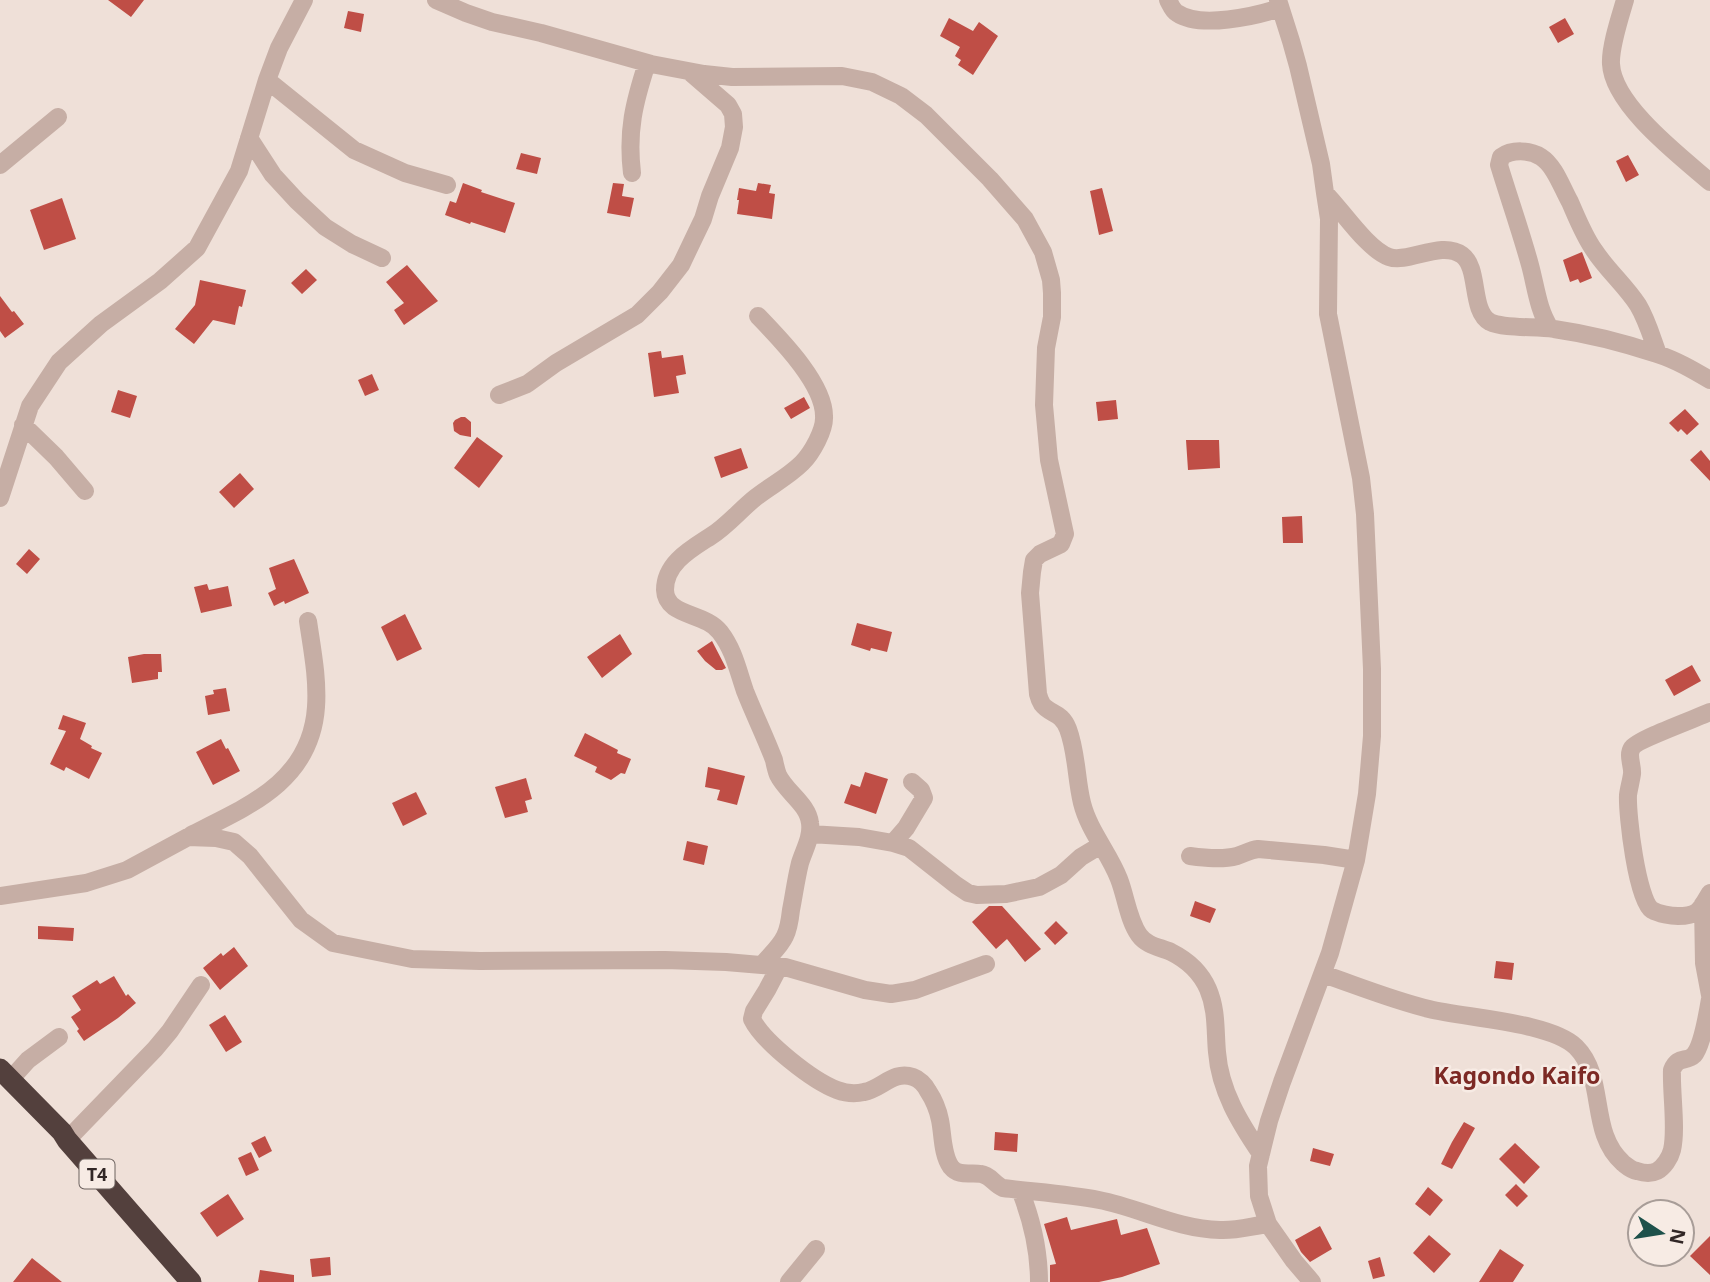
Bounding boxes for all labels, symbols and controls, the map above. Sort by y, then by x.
district label: Kagondo Kaifo [1433,1059,1601,1091]
road number: T4 [80,1160,114,1189]
north arrow [1626,1198,1696,1268]
text: N [1663,1226,1692,1247]

